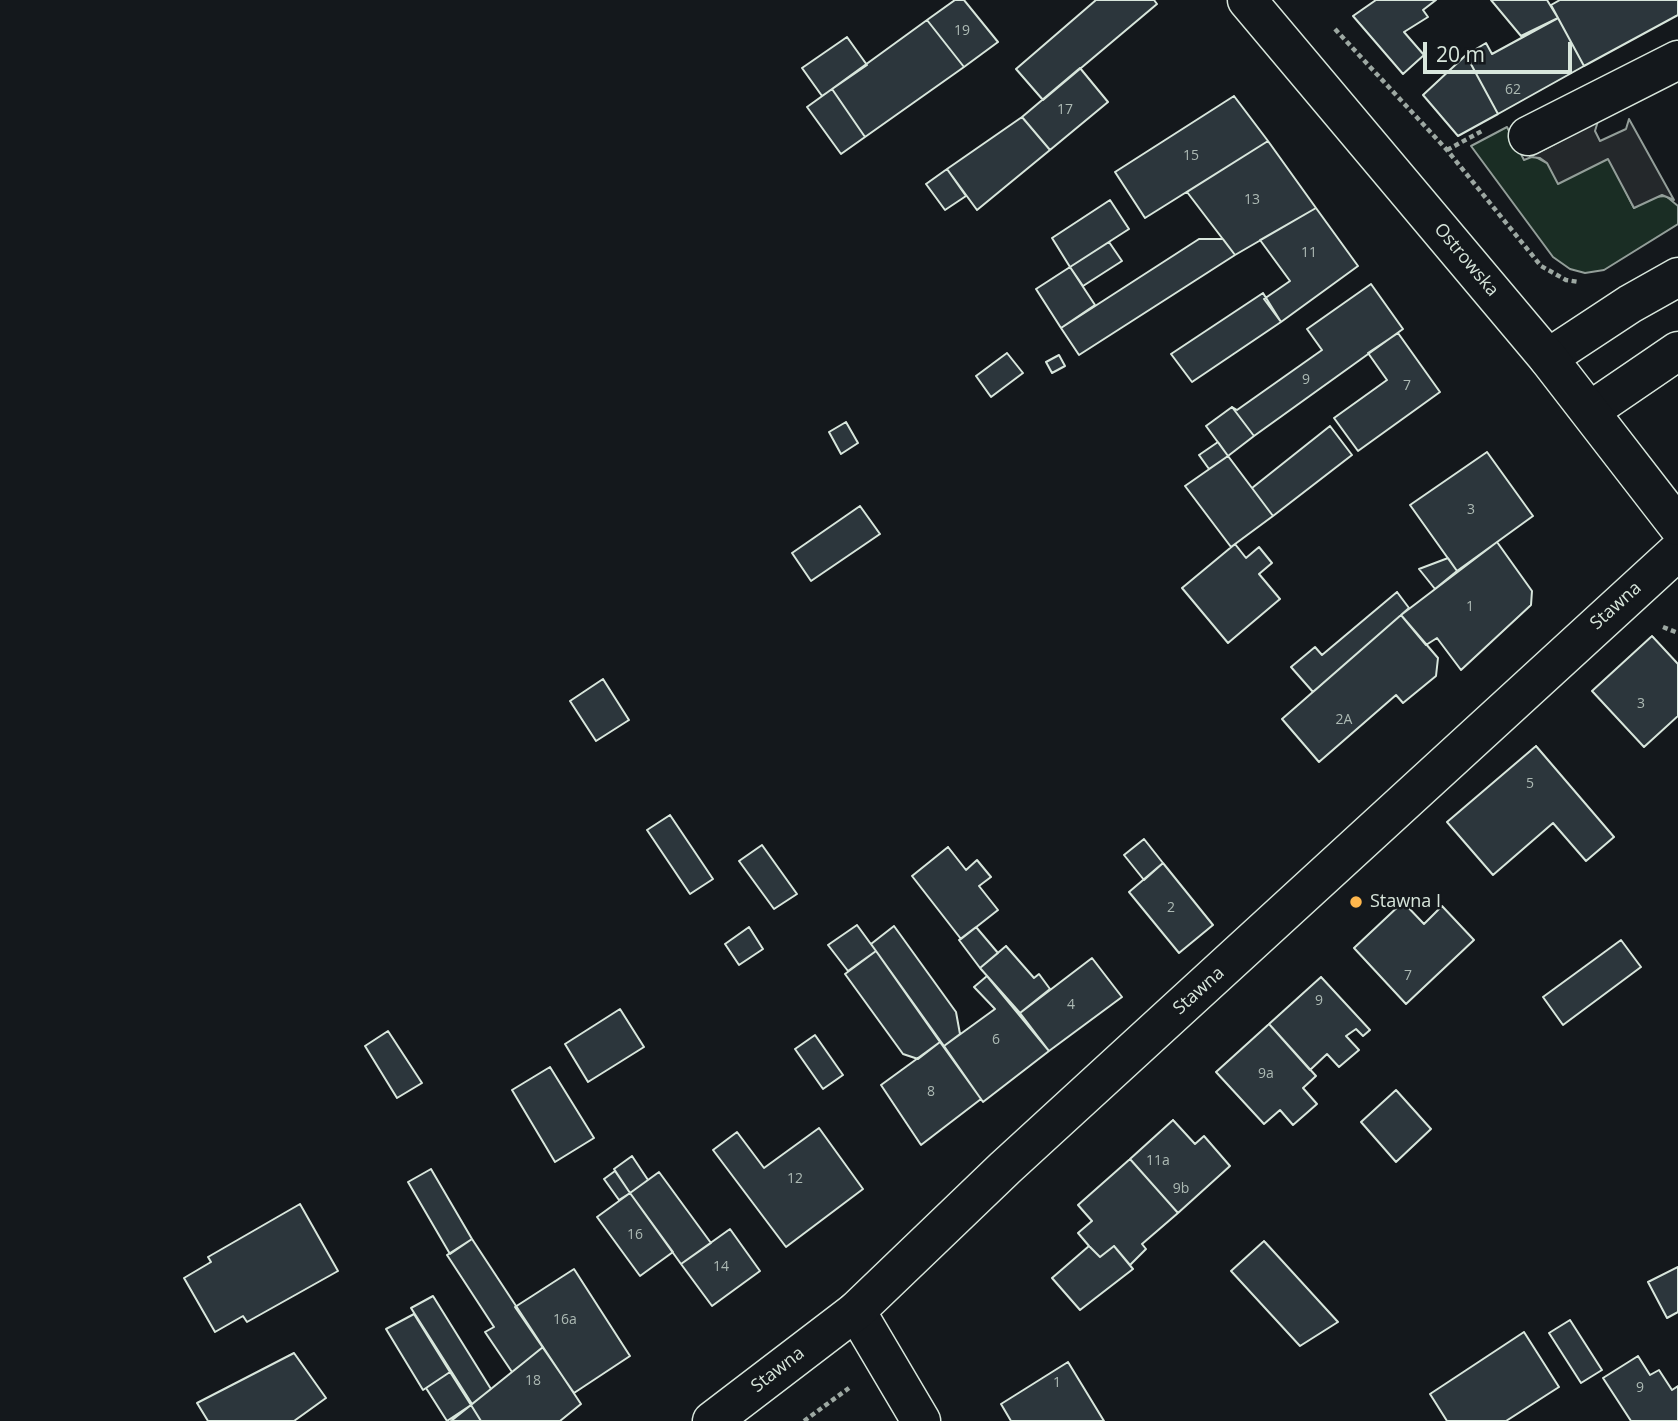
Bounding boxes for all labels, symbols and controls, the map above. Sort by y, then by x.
house number: 19 [954,23,970,39]
scale bar [1426,28,1575,72]
text: 20 m [1436,40,1485,68]
house number: 62 [1505,82,1521,98]
house number: 17 [1057,102,1073,118]
house number: 15 [1183,148,1199,164]
house number: 13 [1244,192,1260,208]
street label: Ostrowska [1429,219,1503,301]
house number: 11 [1301,245,1317,261]
house number: 9 [1302,372,1310,388]
house number: 7 [1403,378,1411,394]
house number: 3 [1467,502,1475,518]
street label: Stawna [1586,577,1646,635]
house number: 1 [1466,599,1474,615]
house number: 3 [1637,696,1645,712]
house number: 2A [1336,712,1352,728]
house number: 5 [1526,776,1534,792]
place label: Stawna I [1370,891,1441,913]
marker: Stawna I [1348,894,1364,910]
house number: 2 [1167,900,1175,916]
street label: Stawna [1169,962,1229,1020]
house number: 7 [1404,968,1412,984]
house number: 9 [1315,993,1323,1009]
house number: 4 [1067,997,1075,1013]
house number: 6 [992,1032,1000,1048]
house number: 9a [1258,1066,1274,1082]
house number: 8 [927,1084,935,1100]
house number: 11a [1146,1153,1170,1169]
house number: 12 [787,1171,803,1187]
house number: 9b [1173,1181,1189,1197]
house number: 16 [627,1227,643,1243]
house number: 14 [713,1259,729,1275]
house number: 16a [553,1312,577,1328]
street label: Stawna [747,1343,809,1397]
house number: 18 [525,1373,541,1389]
house number: 1 [1053,1375,1061,1391]
house number: 9 [1636,1380,1644,1396]

